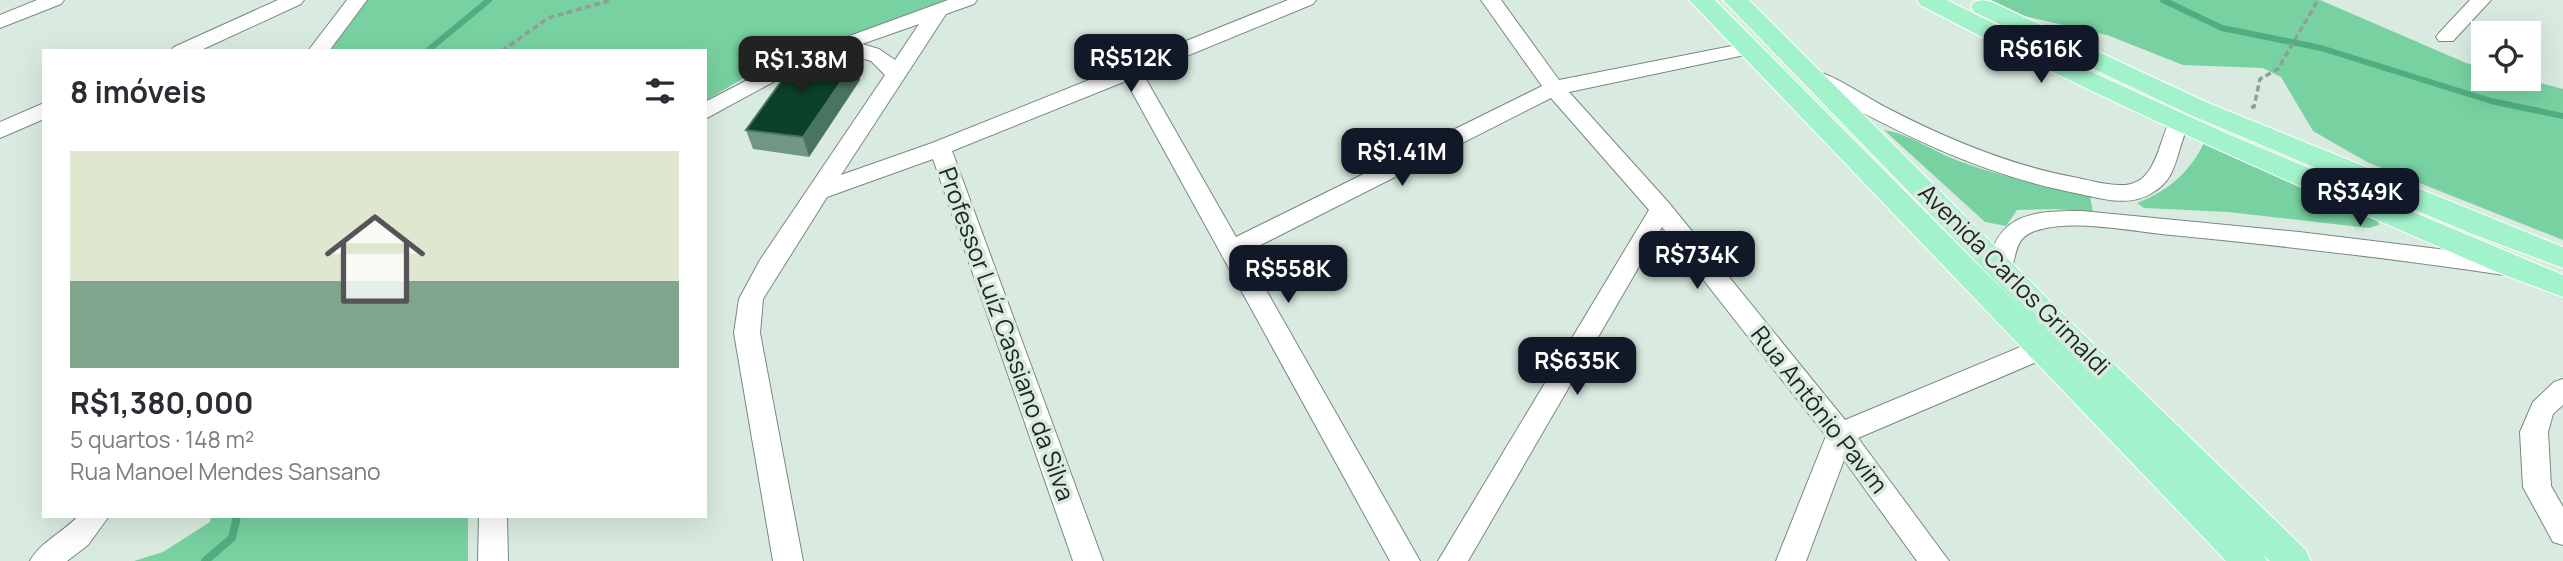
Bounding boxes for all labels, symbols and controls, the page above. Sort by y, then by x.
map controls [2471,21,2541,91]
button: locate [2471,21,2541,91]
pin: R$616K [1984,25,2098,85]
text: R$616K [2000,32,2082,64]
pin: R$512K [1074,34,1188,94]
pin: R$1.38M [736,36,866,96]
text: R$512K [1090,41,1172,73]
text: R$1.38M [755,43,847,75]
text: 8 imóveis [70,71,206,112]
icon: filters [641,72,679,110]
pin: R$1.41M [1337,128,1467,188]
text: R$1.41M [1357,135,1447,167]
street label: Professor Luíz Cassiano da Silva [932,162,1083,505]
pin: R$349K [2303,168,2417,228]
text: R$349K [2317,175,2403,207]
street label: Avenida Carlos Grimaldi [1912,176,2118,382]
icon: home [312,196,438,322]
pin: R$734K [1640,232,1754,291]
text: R$734K [1655,238,1739,270]
pin: R$558K [1231,246,1345,305]
text: R$558K [1245,252,1331,284]
street label: Rua Antônio Pavim [1744,318,1896,500]
pin: R$635K [1520,338,1634,397]
text: R$635K [1534,344,1620,376]
text: R$1,380,000 [70,382,254,423]
text: 5 quartos · 148 m² [70,423,254,455]
text: Rua Manoel Mendes Sansano [70,455,381,487]

